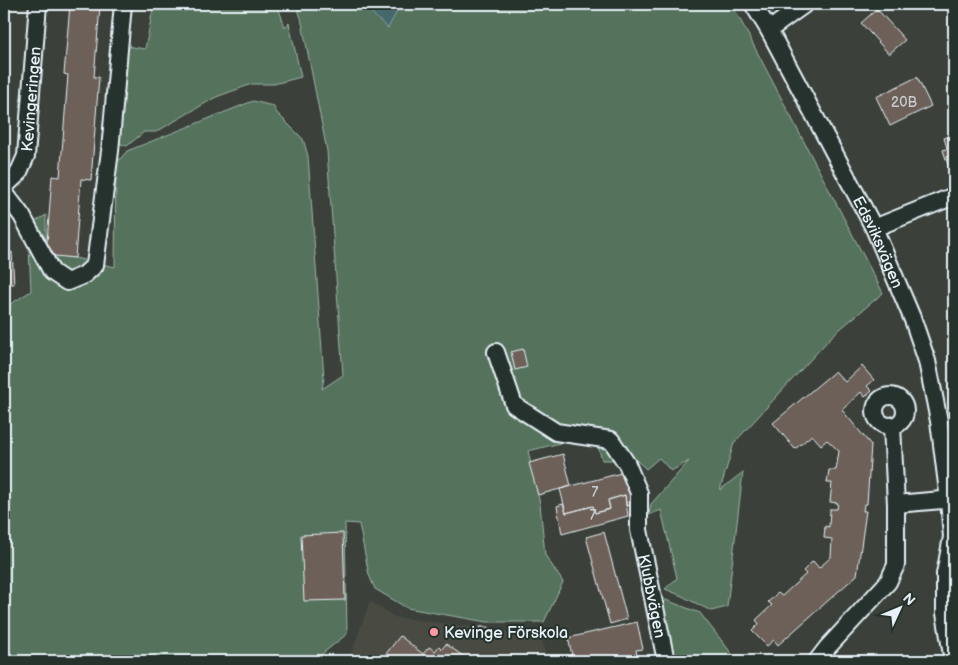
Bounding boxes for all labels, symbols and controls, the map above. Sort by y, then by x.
street label: Kevingeringen [18,46,46,152]
house number: 20B [891,94,917,111]
street label: Edsviksvägen [848,193,906,291]
house number: 7 [592,484,599,501]
house number: 7 [590,507,597,524]
street label: Klubbvägen [633,553,669,640]
north arrow [876,582,926,632]
text: N [899,590,919,609]
place label: Kevinge Förskola [444,624,568,643]
marker: Kevinge Förskola [428,626,440,638]

